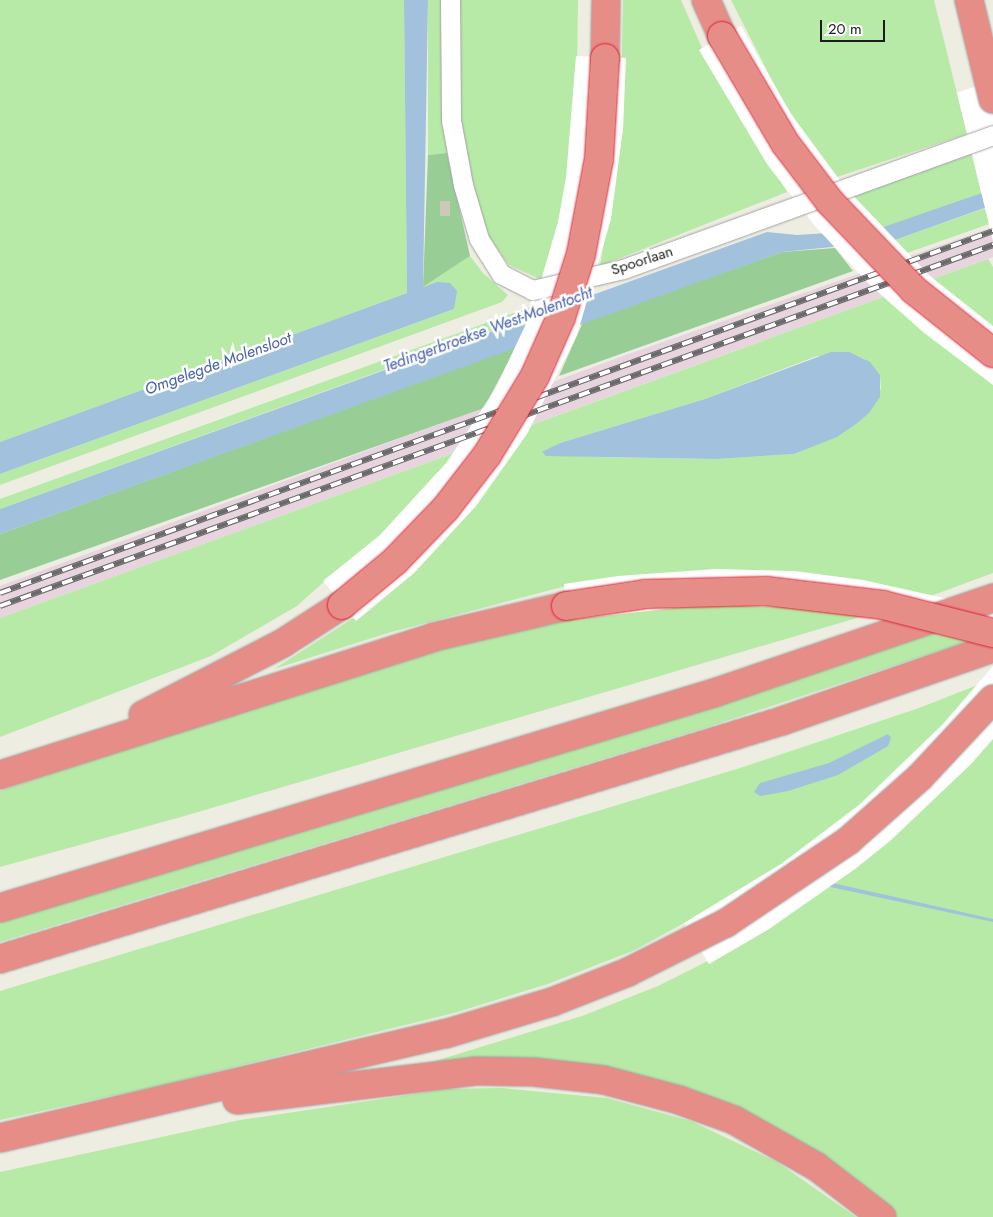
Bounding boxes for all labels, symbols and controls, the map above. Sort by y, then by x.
scale bar [823,10,888,42]
text: 20 m [828,18,862,40]
street label: Spoorlaan [609,243,675,279]
water label: Tedingerbroekse West-Molentocht [381,283,595,377]
water label: Omgelegde Molensloot [142,329,294,399]

